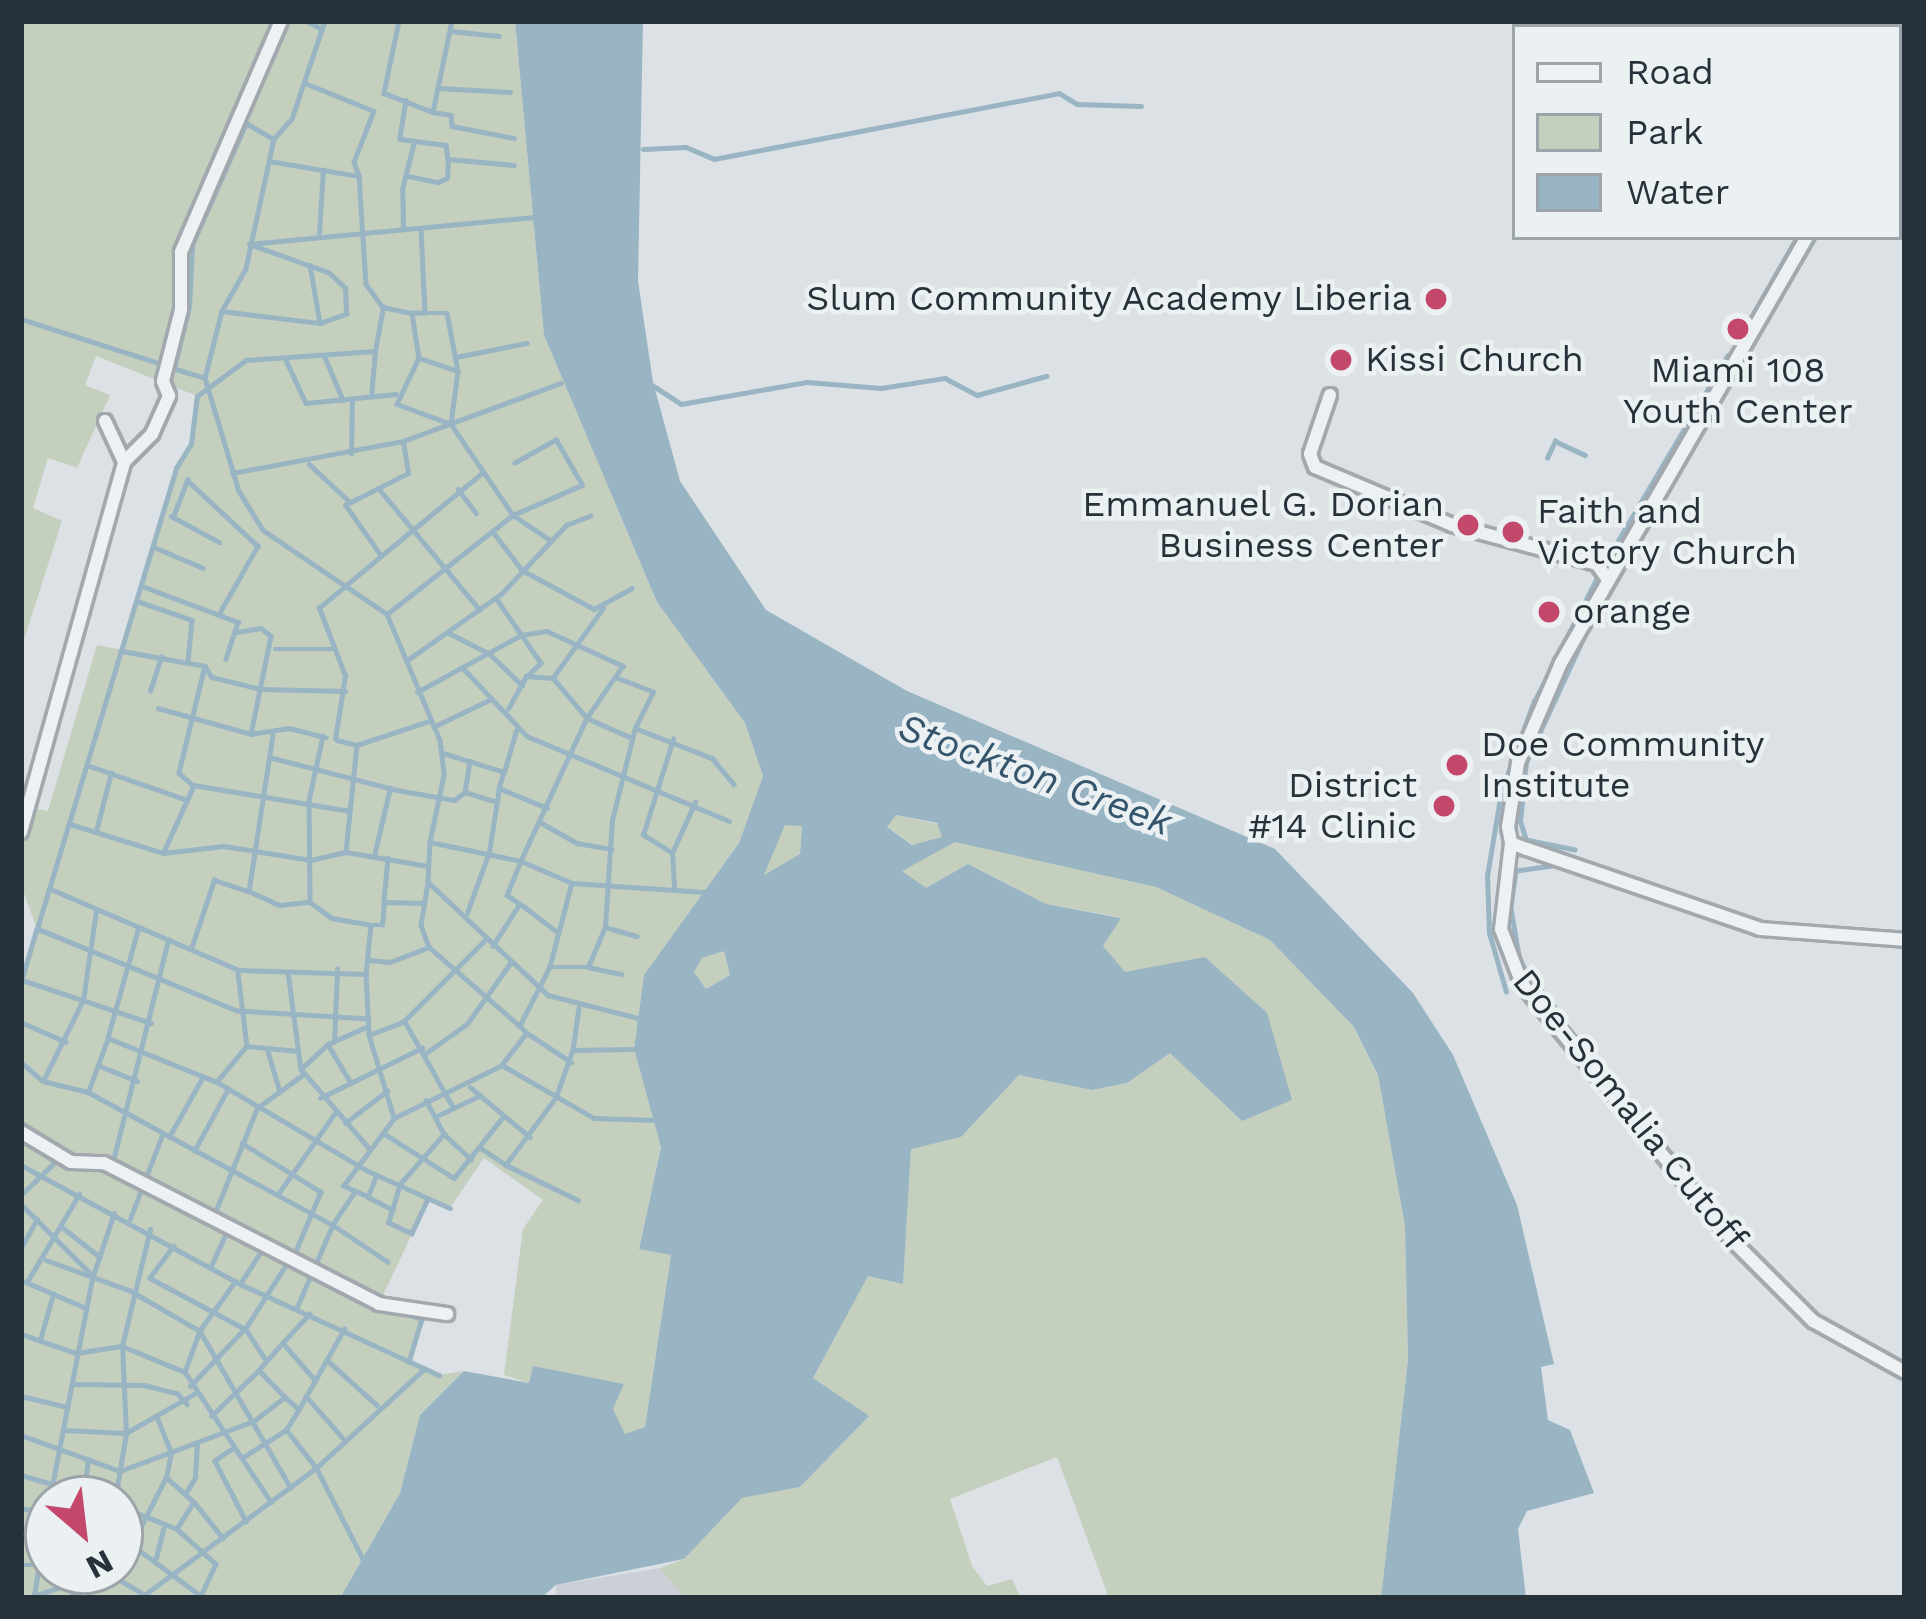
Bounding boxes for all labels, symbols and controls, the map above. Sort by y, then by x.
legend [1512,24,1902,240]
text: Road [1626,51,1714,93]
text: Park [1626,111,1703,153]
text: Water [1626,171,1729,213]
place label: Slum Community Academy Liberia [803,277,1412,321]
marker: Slum Community Academy Liberia [1423,286,1449,312]
marker: Miami 108 Youth Center [1725,316,1751,342]
place label: Kissi Church [1365,338,1584,382]
marker: Kissi Church [1328,347,1354,373]
place label: Miami 108 Youth Center [1623,348,1853,433]
place label: Emmanuel G. Dorian Business Center [1081,482,1444,567]
place label: Faith and Victory Church [1537,489,1798,574]
marker: Emmanuel G. Dorian Business Center [1455,512,1481,538]
marker: Faith and Victory Church [1500,519,1526,545]
place label: orange [1573,590,1691,634]
marker: orange [1536,599,1562,625]
water label: Stockton Creek [892,704,1178,846]
place label: Doe Community Institute [1481,722,1764,807]
marker: Doe Community Institute [1444,752,1470,778]
place label: District #14 Clinic [1248,763,1417,848]
marker: District #14 Clinic [1428,790,1460,822]
street label: Doe-Somalia Cutoff [1503,960,1757,1260]
north arrow [24,1475,144,1595]
text: N [80,1542,120,1588]

